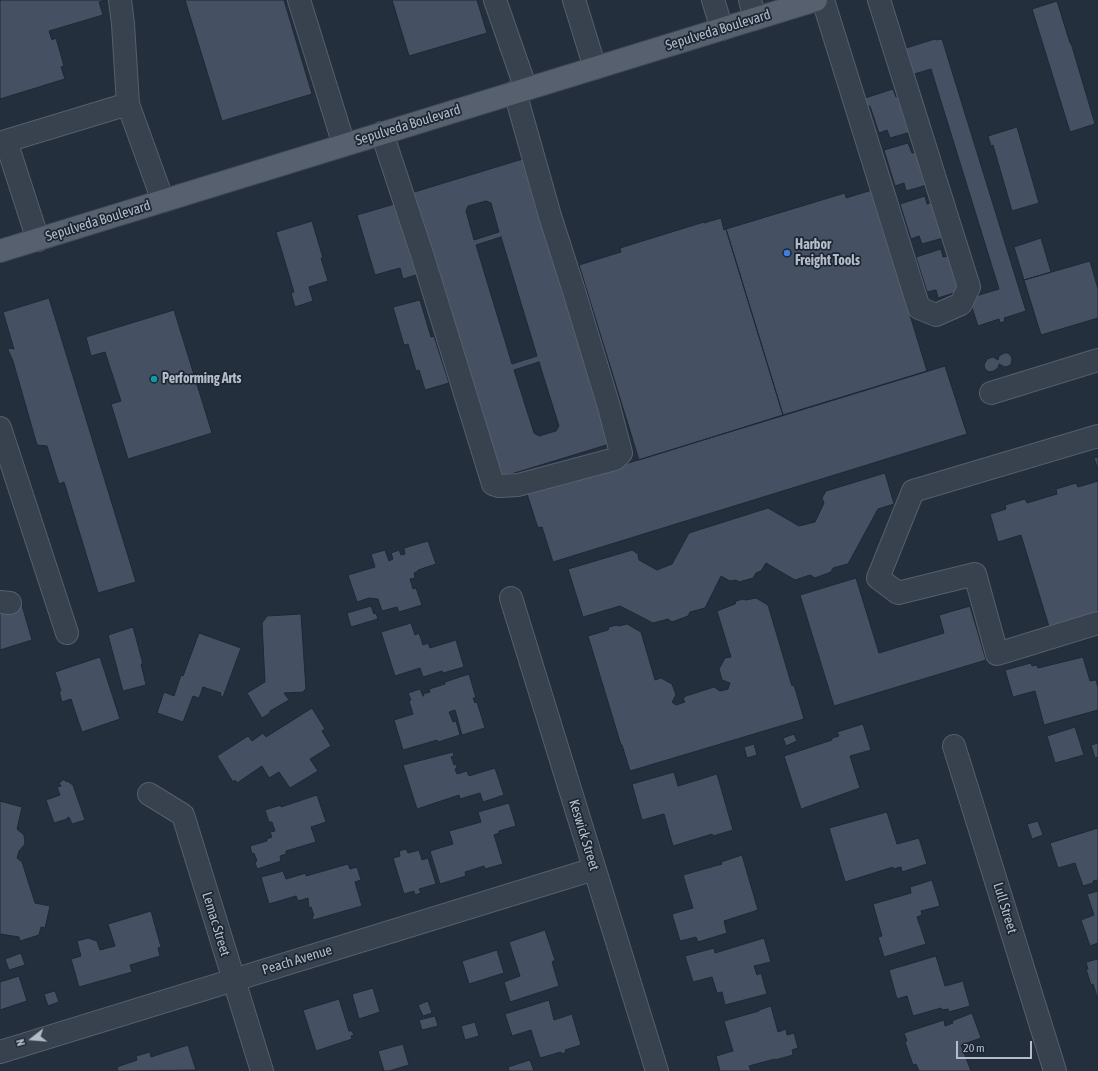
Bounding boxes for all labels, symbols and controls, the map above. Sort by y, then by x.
street label: Sepulveda Boulevard [663,6,773,54]
street label: Sepulveda Boulevard [353,101,463,149]
street label: Sepulveda Boulevard [43,197,153,245]
place label: Harbor Freight Tools [795,237,860,270]
marker: Harbor Freight Tools [782,248,792,258]
place label: Performing Arts [162,371,241,387]
marker: Performing Arts [149,374,159,384]
street label: Keswick Street [565,797,603,873]
street label: Lull Street [989,881,1021,935]
street label: Lemac Street [198,890,234,958]
street label: Peach Avenue [260,941,334,979]
north arrow [12,1019,52,1059]
scale bar [958,1033,1034,1059]
text: N [14,1038,27,1047]
text: 20 m [963,1041,985,1055]

